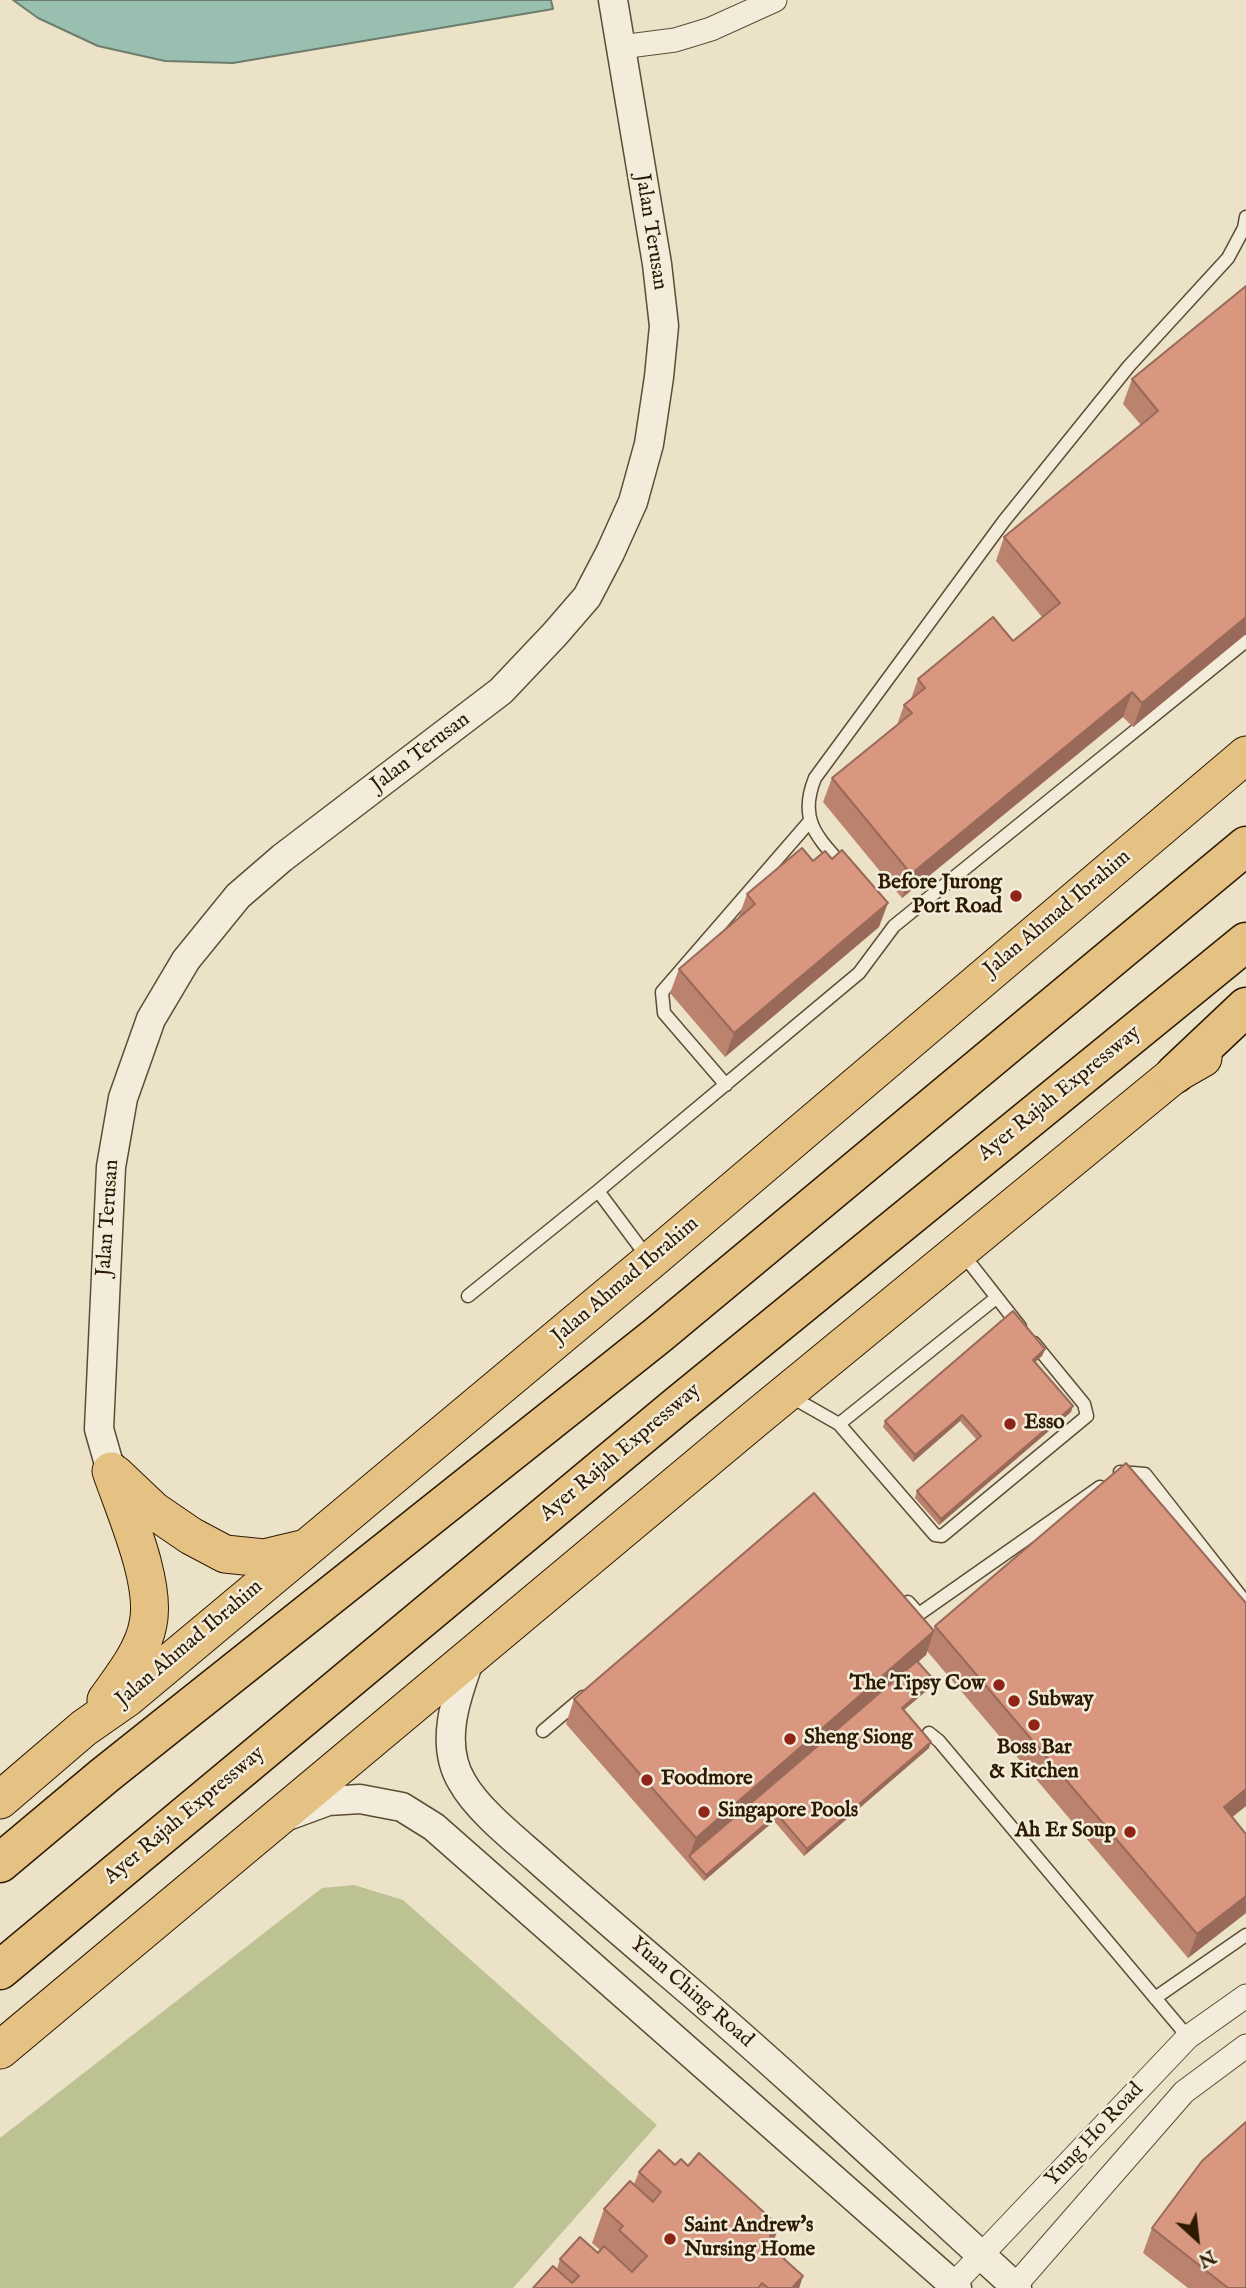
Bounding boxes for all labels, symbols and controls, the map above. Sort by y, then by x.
street label: Jalan Terusan [628,172,672,292]
street label: Jalan Terusan [367,708,475,798]
street label: Jalan Ahmad Ibrahim [979,845,1137,983]
place label: Before Jurong Port Road [877,871,1002,921]
marker: Before Jurong Port Road [1008,888,1024,904]
street label: Ayer Rajah Expressway [974,1021,1146,1167]
street label: Jalan Terusan [92,1159,126,1277]
street label: Jalan Ahmad Ibrahim [547,1212,705,1350]
street label: Ayer Rajah Expressway [536,1379,706,1527]
place label: Esso [1024,1411,1065,1437]
marker: Esso [1002,1416,1018,1432]
street label: Jalan Ahmad Ibrahim [111,1575,269,1713]
place label: The Tipsy Cow [850,1672,985,1698]
marker: The Tipsy Cow [991,1677,1007,1693]
place label: Subway [1028,1688,1094,1714]
marker: Subway [1006,1693,1022,1709]
marker: Boss Bar & Kitchen [1026,1717,1042,1733]
place label: Sheng Siong [804,1726,913,1752]
marker: Sheng Siong [782,1731,798,1747]
place label: Boss Bar & Kitchen [989,1736,1079,1786]
street label: Ayer Rajah Expressway [100,1742,270,1890]
place label: Foodmore [661,1767,753,1793]
marker: Foodmore [639,1772,655,1788]
place label: Singapore Pools [718,1799,858,1825]
marker: Singapore Pools [696,1804,712,1820]
place label: Ah Er Soup [1015,1819,1116,1845]
marker: Ah Er Soup [1122,1824,1138,1840]
street label: Yuan Ching Road [624,1932,758,2054]
street label: Yung Ho Road [1041,2078,1149,2192]
north arrow [1162,2204,1232,2274]
place label: Saint Andrew's Nursing Home [684,2214,815,2264]
marker: Saint Andrew's Nursing Home [662,2231,678,2247]
text: N [1194,2243,1219,2272]

